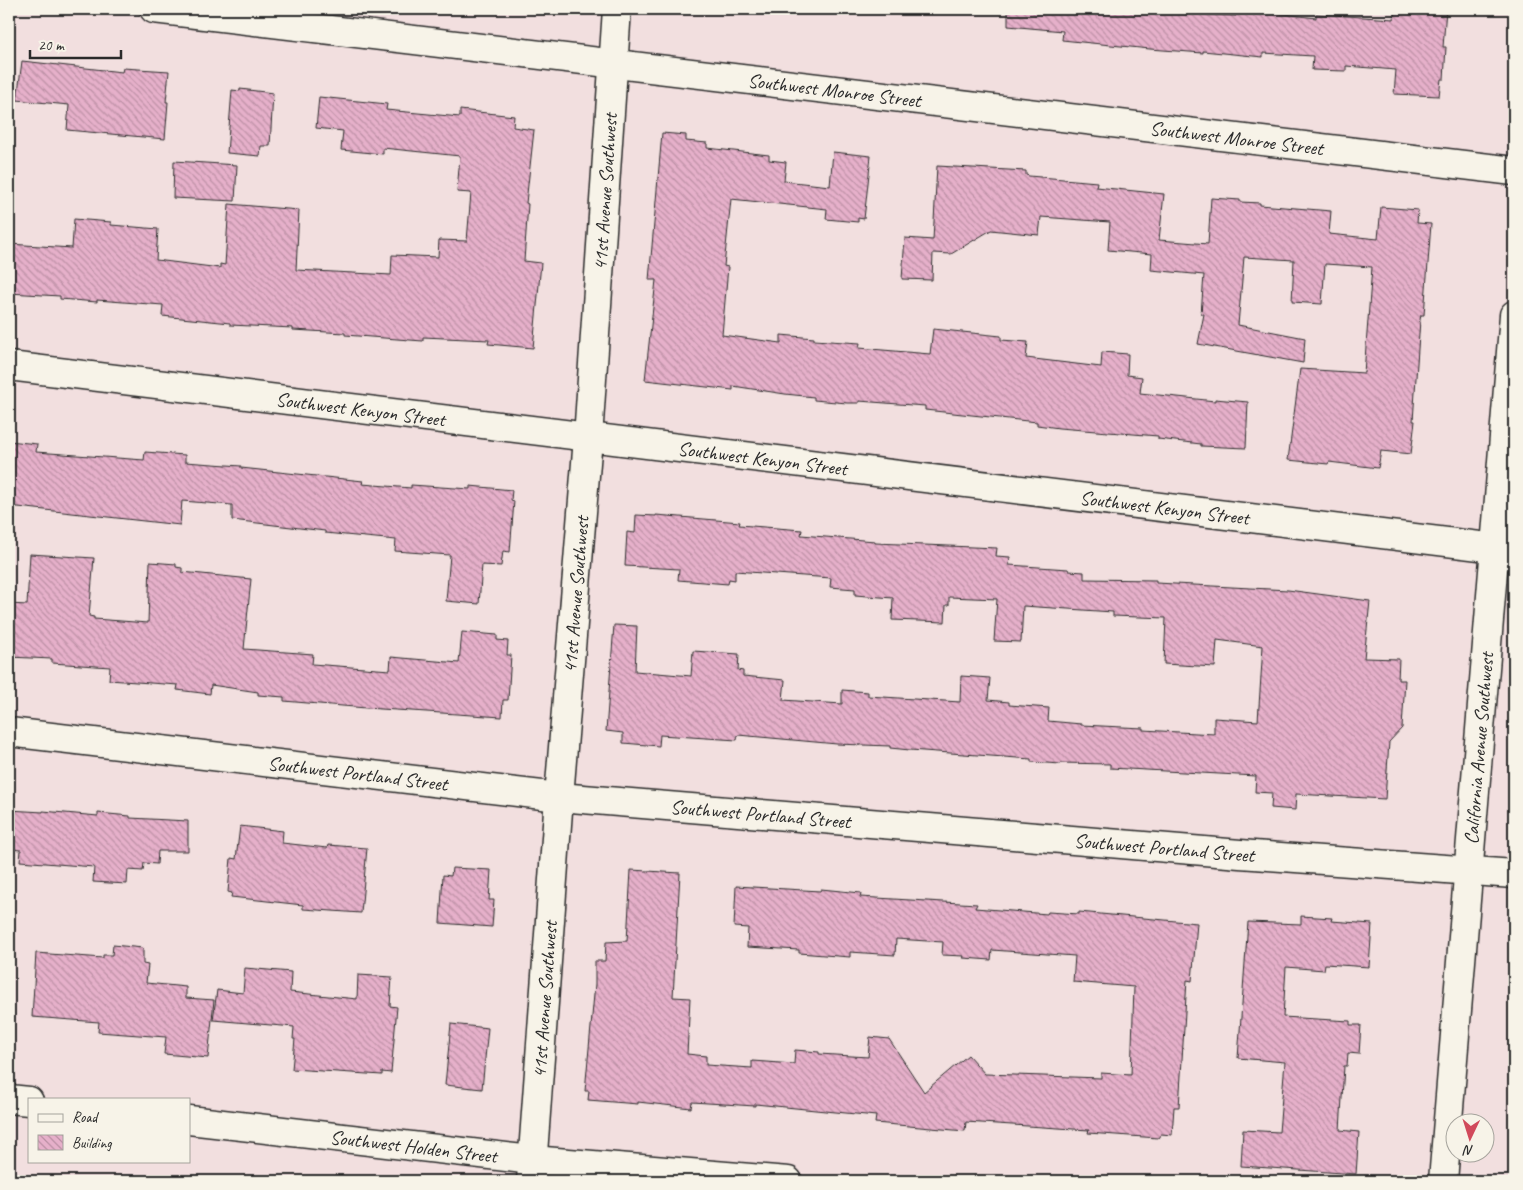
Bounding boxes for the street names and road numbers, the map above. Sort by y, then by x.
street label: Southwest Monroe Street [746,67,924,113]
street label: 41st Avenue Southwest [587,110,623,271]
street label: Southwest Monroe Street [1148,115,1327,161]
street label: Southwest Kenyon Street [274,386,449,432]
street label: Southwest Kenyon Street [676,435,851,481]
street label: Southwest Kenyon Street [1078,485,1253,530]
street label: 41st Avenue Southwest [557,513,594,674]
street label: California Avenue Southwest [1458,649,1499,845]
street label: Southwest Portland Street [266,750,451,796]
street label: Southwest Portland Street [669,794,854,834]
street label: Southwest Portland Street [1073,828,1257,868]
street label: 41st Avenue Southwest [526,918,563,1079]
street label: Southwest Holden Street [329,1124,501,1169]

